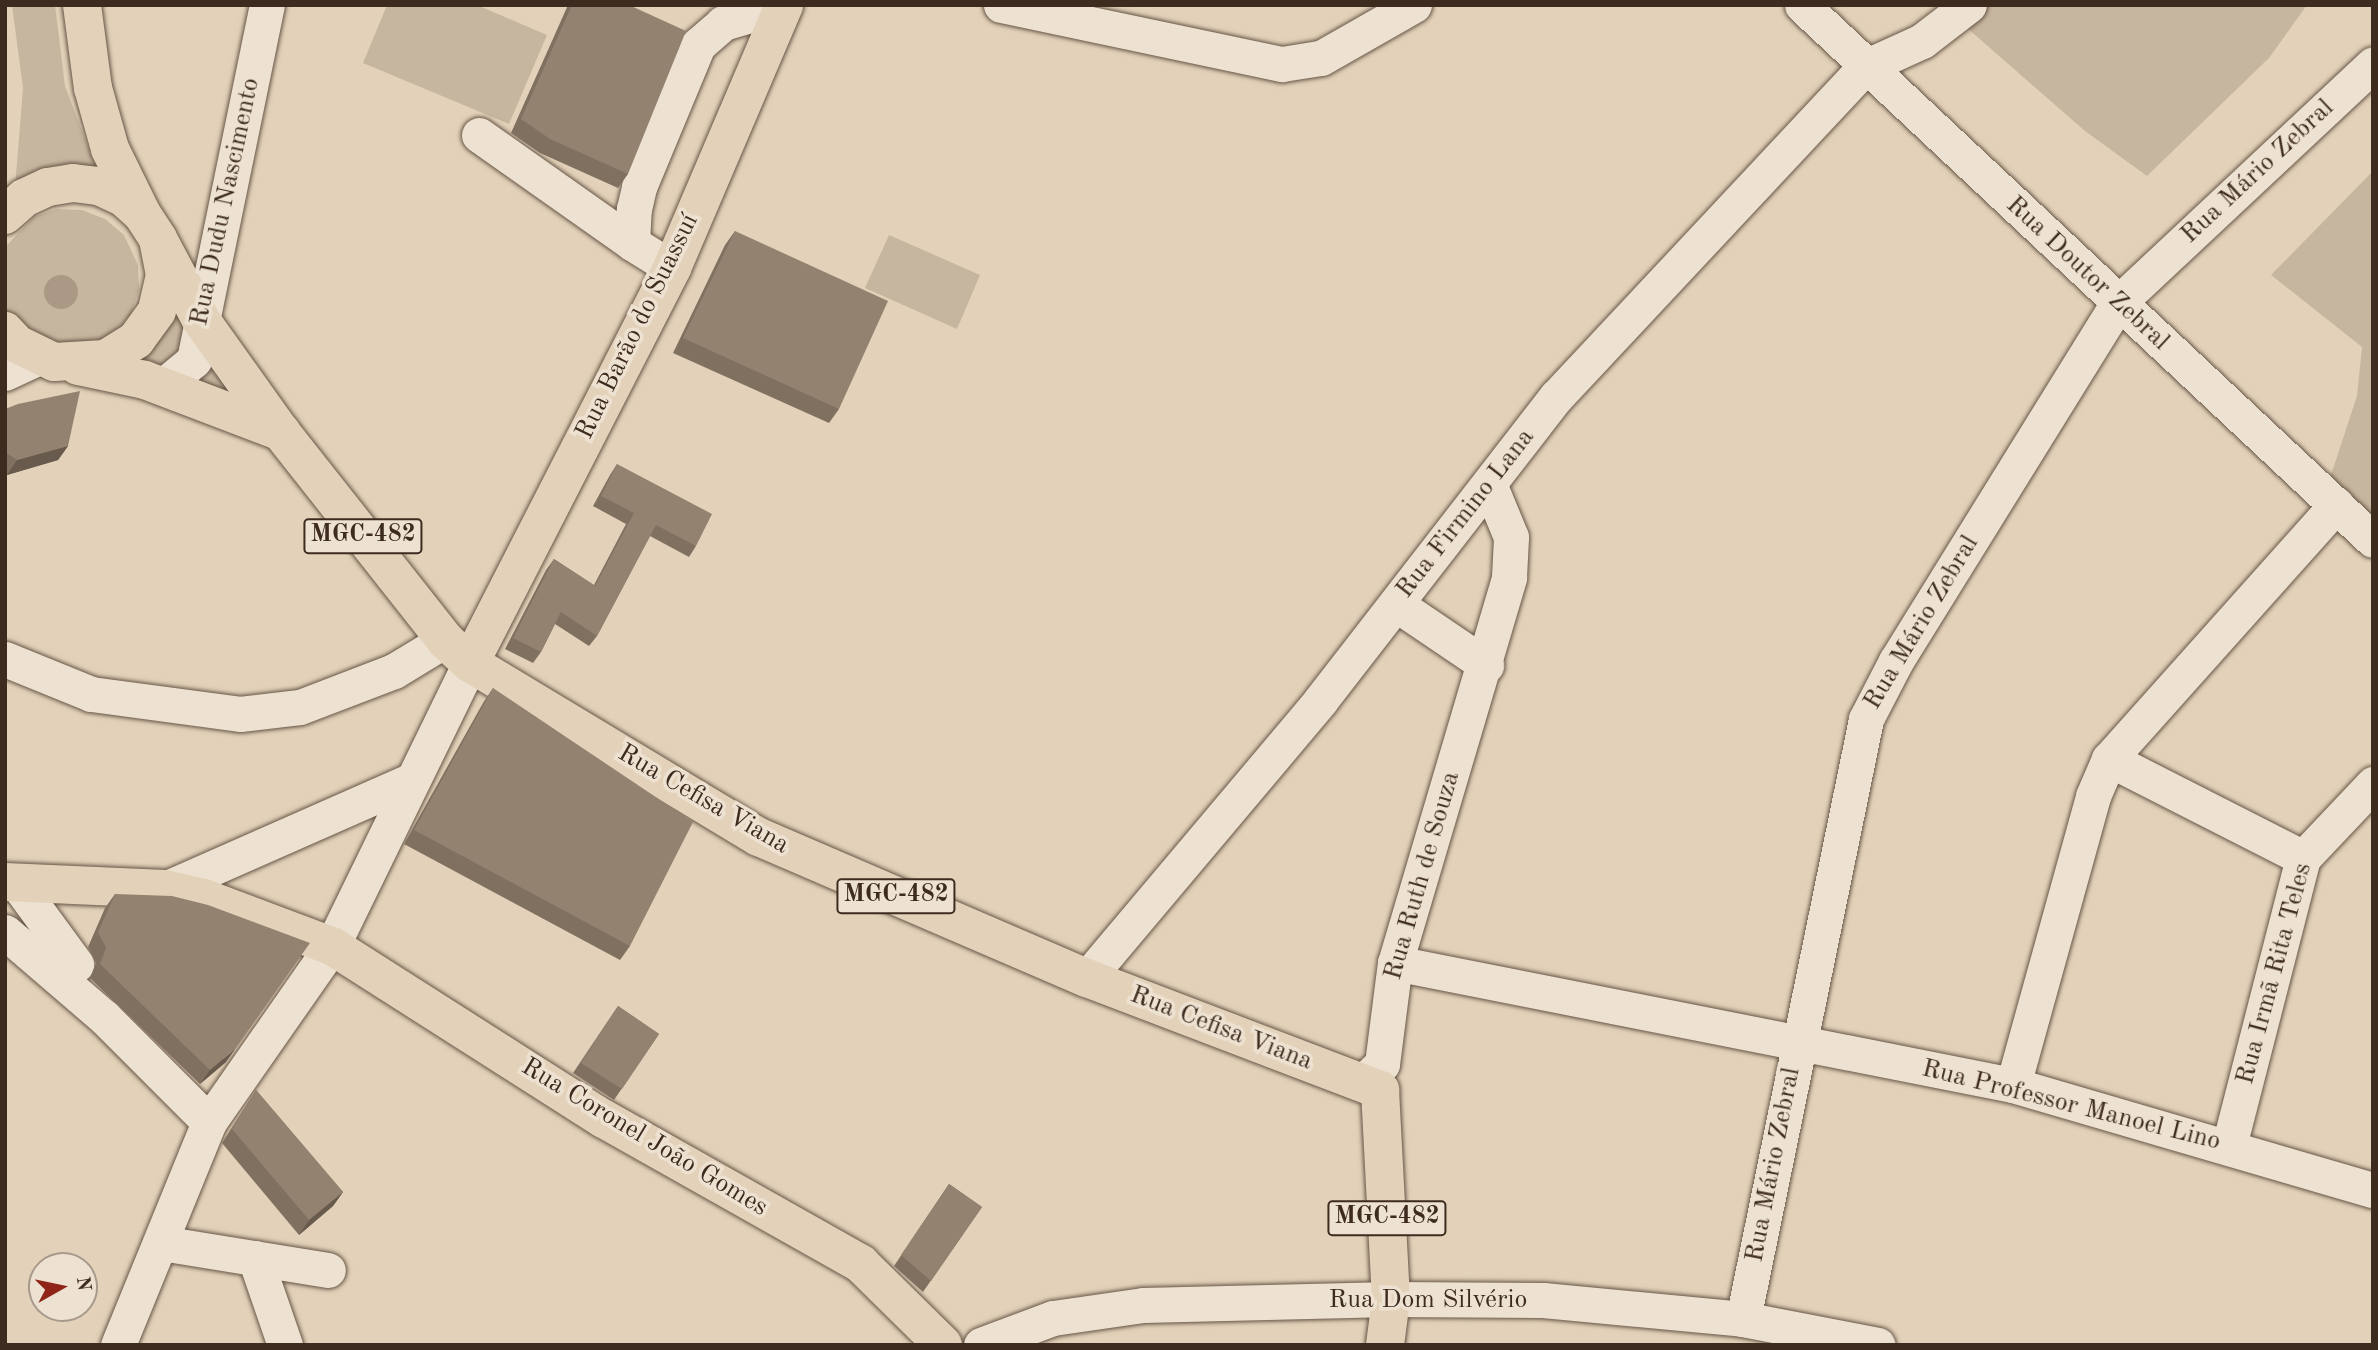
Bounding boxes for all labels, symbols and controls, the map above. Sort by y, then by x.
street label: Rua Dudu Nascimento [184,75,268,329]
street label: Rua Mário Zebral [2175,93,2341,251]
street label: Rua Doutor Zebral [1999,190,2175,358]
street label: Rua Barão do Suassuí [570,209,706,445]
street label: Rua Firmino Lana [1390,423,1542,605]
road number: MGC-482 [302,516,424,556]
street label: Rua Mário Zebral [1858,530,1986,716]
street label: Rua Cefisa Viana [612,738,794,862]
street label: Rua Ruth de Souza [1378,768,1468,984]
street label: Rua Irmã Rita Teles [2230,860,2320,1088]
road number: MGC-482 [835,876,957,916]
street label: Rua Cefisa Viana [1125,980,1317,1078]
street label: Rua Coronel João Gomes [515,1052,773,1224]
street label: Rua Professor Manoel Lino [1918,1054,2224,1158]
street label: Rua Mário Zebral [1740,1065,1808,1265]
road number: MGC-482 [1326,1198,1448,1238]
north arrow [28,1252,98,1322]
text: N [72,1275,93,1293]
street label: Rua Dom Silvério [1329,1285,1527,1317]

